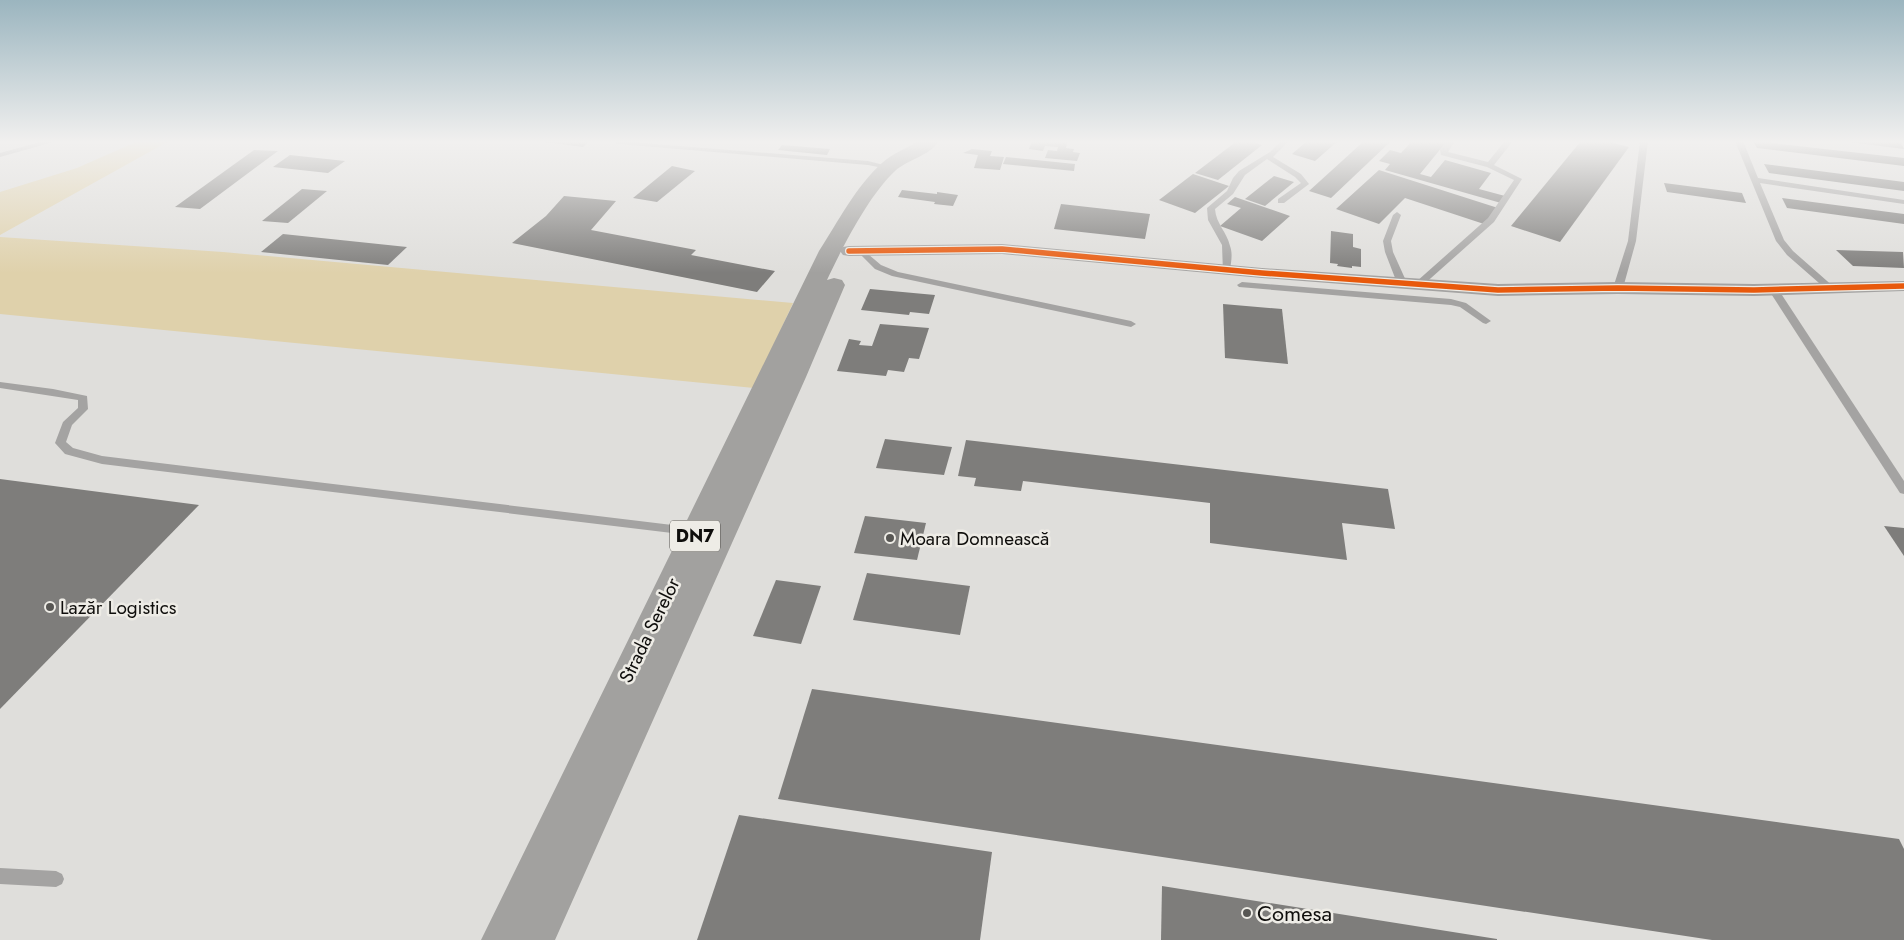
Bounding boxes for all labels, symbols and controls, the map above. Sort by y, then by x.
road number: DN7 [670,520,720,552]
place label: Moara Domnească [900,525,1049,552]
marker: Moara Domnească [884,532,896,544]
street label: Strada Serelor [612,573,687,687]
place label: Lazăr Logistics [60,594,177,621]
marker: Lazăr Logistics [44,601,56,613]
place label: Comesa [1257,897,1332,929]
marker: Comesa [1241,907,1253,919]

